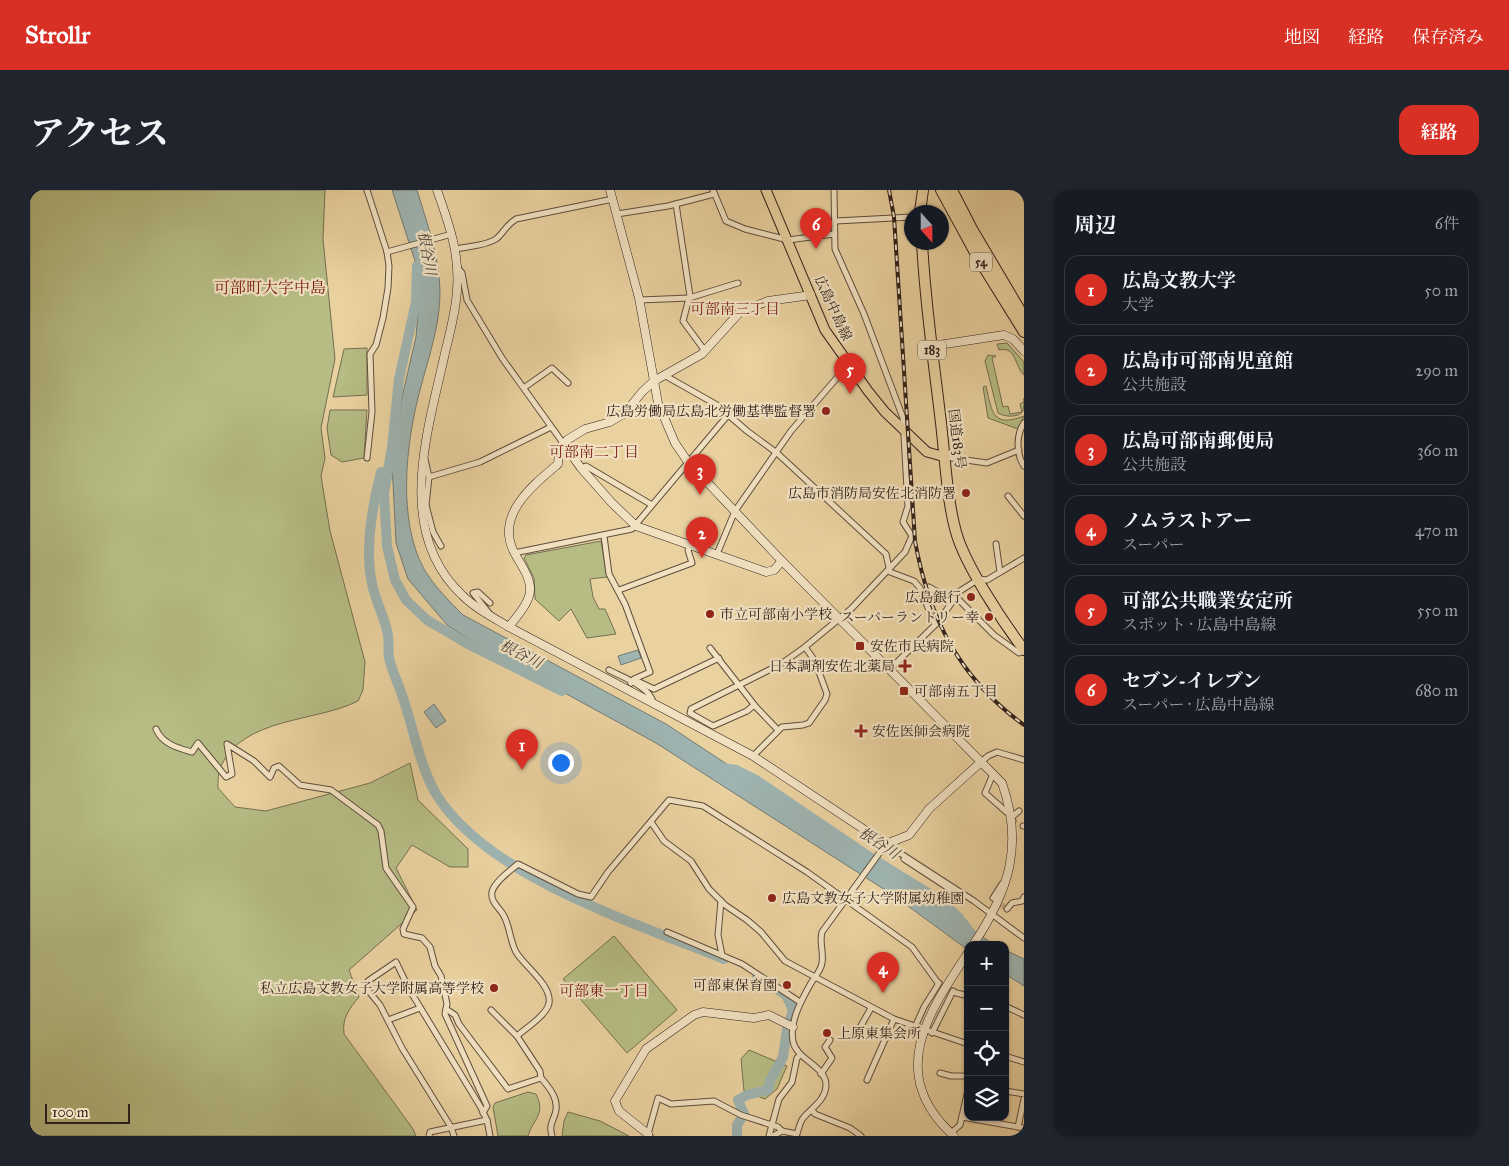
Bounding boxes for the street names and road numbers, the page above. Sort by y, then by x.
road number: 54 [970,252,992,272]
street label: 広島中島線 [811,273,855,343]
road number: 183 [918,340,946,360]
street label: 国道183号 [945,408,969,470]

